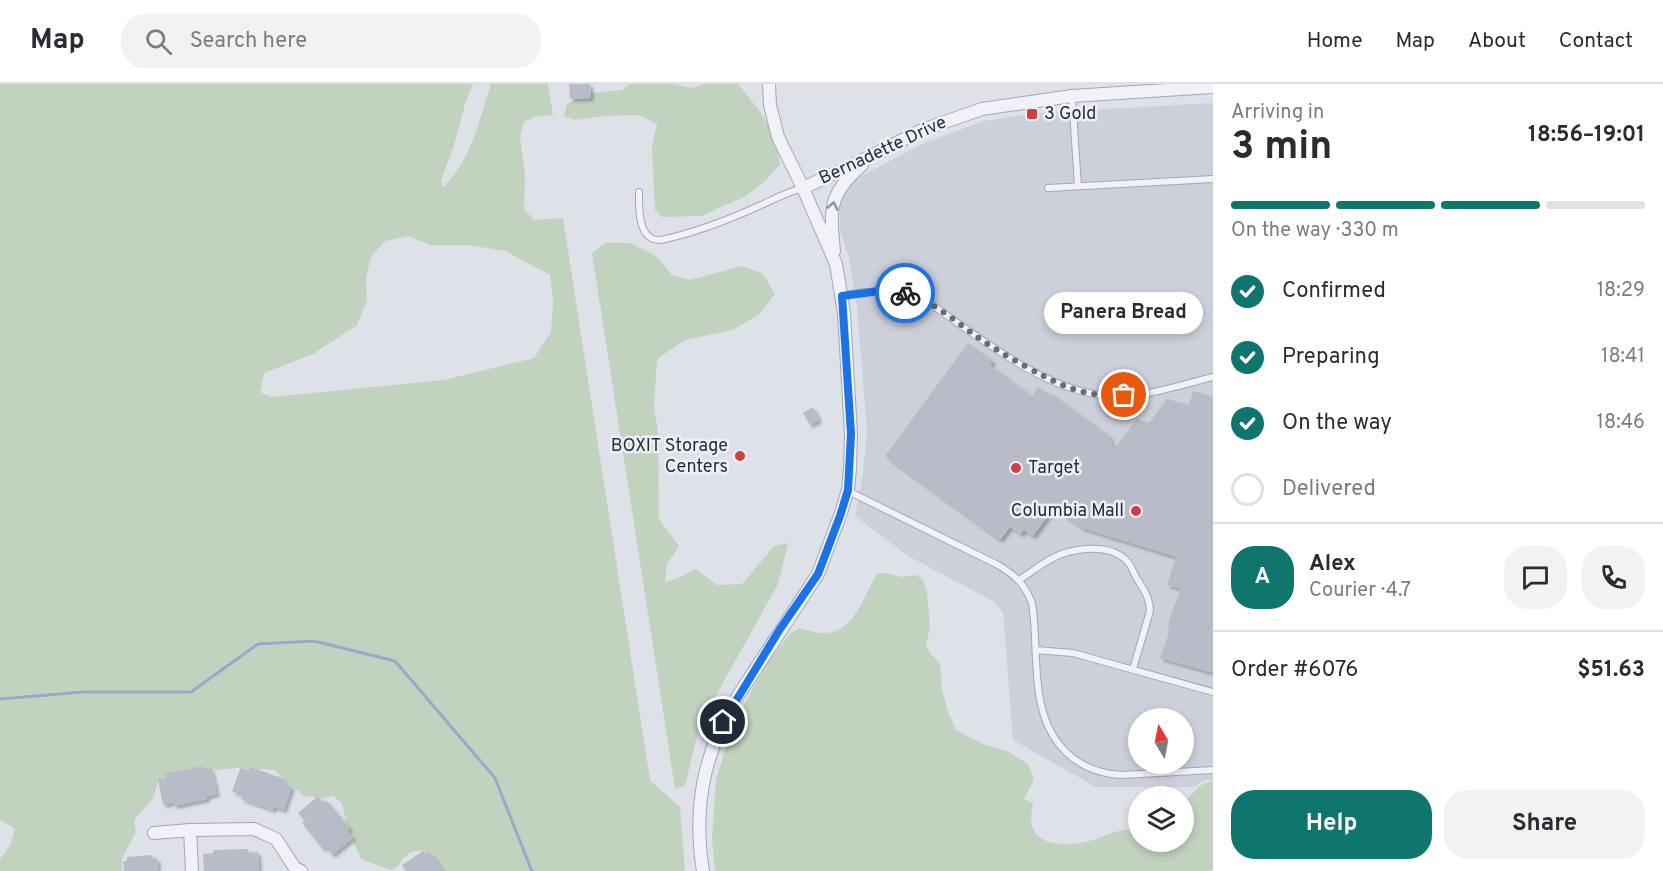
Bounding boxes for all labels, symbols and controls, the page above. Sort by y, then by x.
search box [121,14,541,68]
text: Map [30,23,85,59]
icon: search [142,25,175,58]
text: Search here [190,28,307,55]
text: Home [1307,28,1363,55]
text: Map [1396,28,1435,55]
text: About [1468,28,1526,55]
text: Contact [1559,28,1633,55]
text: Arriving in [1231,100,1324,126]
place label: 3 Gold [1044,103,1096,126]
marker: 3 Gold [1025,107,1039,121]
street label: Bernadette Drive [816,111,950,191]
text: 18:56–19:01 [1528,122,1645,149]
text: 3 min [1231,124,1332,173]
one-way arrow [826,201,839,211]
text: On the way · 330 m [1231,218,1399,244]
courier [875,263,935,323]
icon: check [1231,275,1264,308]
icon: bike [889,277,922,310]
text: Confirmed [1282,278,1386,305]
text: 18:29 [1597,278,1645,304]
callout: Panera Bread [1044,293,1204,335]
text: Panera Bread [1060,300,1187,326]
icon: check [1231,341,1264,374]
text: Preparing [1282,344,1380,371]
text: 18:41 [1601,344,1645,370]
pin [1098,369,1149,420]
icon: bag [1107,378,1140,411]
icon: check [1231,407,1264,440]
text: On the way [1282,410,1392,437]
text: 18:46 [1596,410,1645,436]
place label: BOXIT Storage Centers [611,435,728,479]
marker: BOXIT Storage Centers [733,449,747,463]
place label: Target [1028,457,1080,480]
marker: Target [1009,461,1023,475]
text: Delivered [1282,476,1376,503]
place label: Columbia Mall [1011,500,1124,523]
marker: Columbia Mall [1129,504,1143,518]
button: chat [1504,546,1567,609]
button: phone [1582,546,1645,609]
text: Alex [1309,551,1356,578]
text: A [1255,564,1270,591]
text: Courier · 4.7 [1309,578,1411,604]
text: Order #6076 [1231,657,1358,684]
text: $51.63 [1577,657,1645,684]
pin [697,696,748,747]
icon: home [706,705,739,738]
north arrow [1128,708,1194,774]
map controls [1128,708,1194,852]
button: layers [1128,786,1194,852]
button: Help [1231,790,1432,859]
button: Share [1444,790,1645,859]

